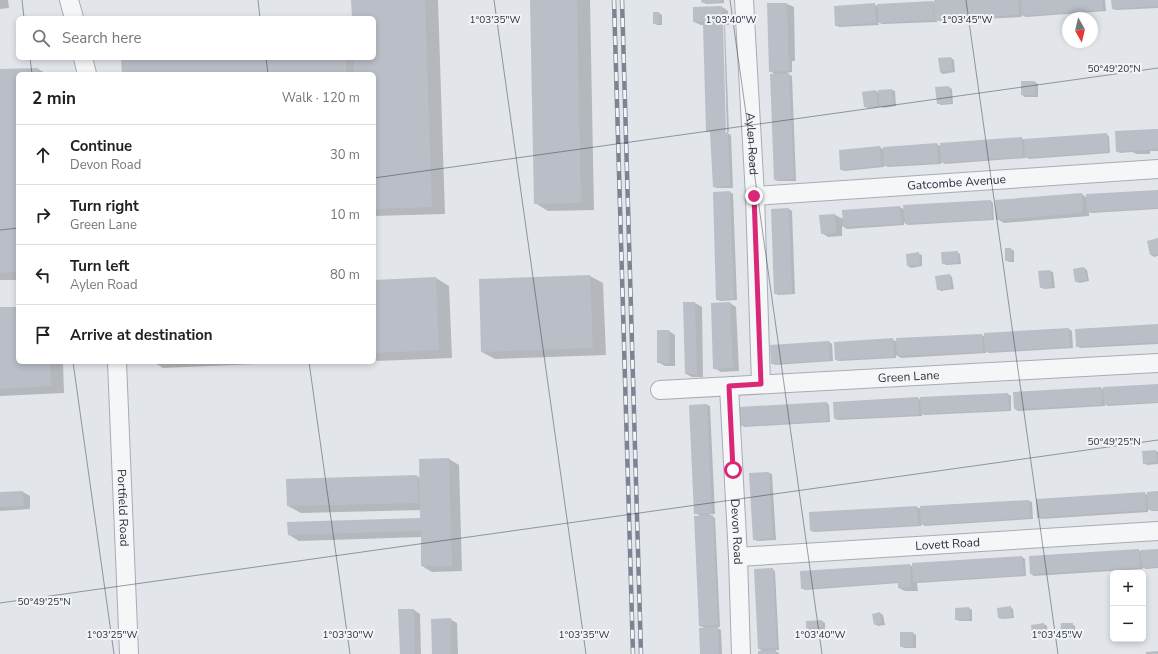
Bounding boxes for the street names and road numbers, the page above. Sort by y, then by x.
street label: Aylen Road [742,112,762,175]
street label: Gatcombe Avenue [907,171,1006,194]
street label: Green Lane [877,367,940,386]
street label: Portfield Road [113,469,133,547]
street label: Devon Road [727,498,746,565]
street label: Lovett Road [915,534,980,554]

